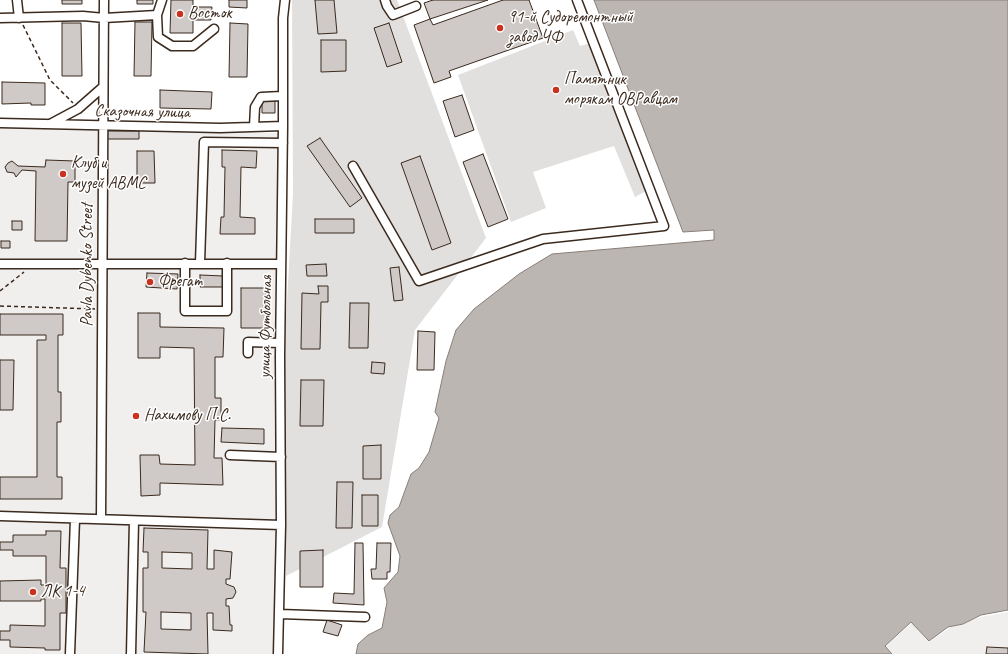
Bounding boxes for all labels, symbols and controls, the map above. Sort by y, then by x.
place label: Восток [188,4,232,24]
place label: 91-й Судоремонтный завод ЧФ [508,8,633,48]
marker: Восток [175,9,185,19]
marker: 91-й Судоремонтный завод ЧФ [495,23,505,33]
place label: Памятник морякам ОВРавцам [564,70,677,110]
marker: Памятник морякам ОВРавцам [551,85,561,95]
street label: Сказочная улица [94,101,190,123]
place label: Клуб и музей АВМС [71,154,146,194]
marker: Клуб и музей АВМС [58,169,68,179]
street label: Pavla Dybenko Street [78,203,98,327]
place label: Фрегат [158,272,202,292]
street label: улица Футбольная [255,275,277,379]
marker: Фрегат [145,277,155,287]
place label: Нахимову П.С. [144,406,230,426]
marker: Нахимову П.С. [131,411,141,421]
place label: ЛК 1-4 [41,582,85,602]
marker: ЛК 1-4 [28,587,38,597]

